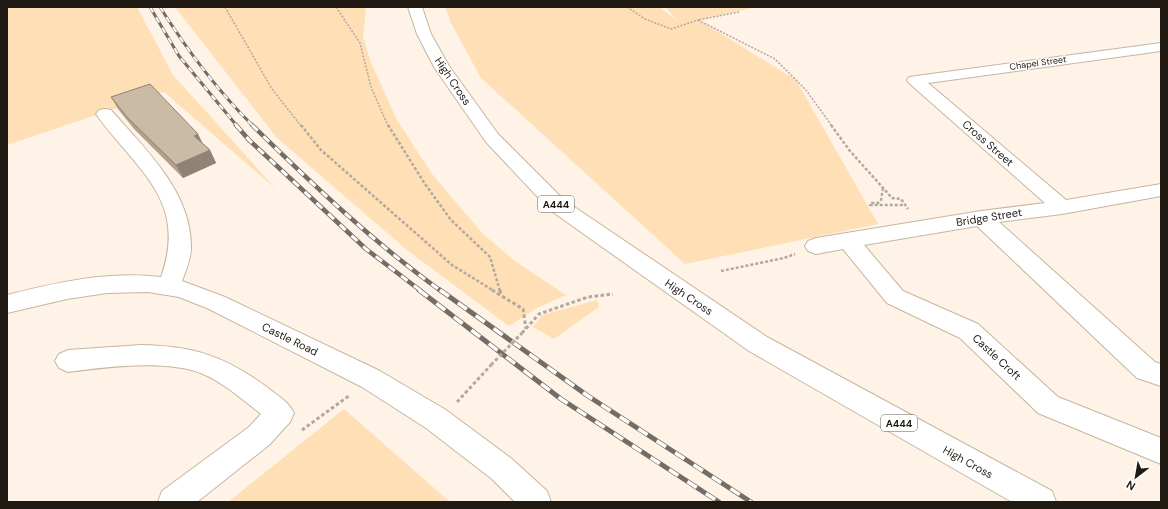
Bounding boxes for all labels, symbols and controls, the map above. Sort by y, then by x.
street label: Chapel Street [1009,53,1068,73]
street label: High Cross [432,54,474,108]
street label: Cross Street [959,117,1017,169]
road number: A444 [538,196,574,212]
street label: Bridge Street [955,205,1023,229]
street label: High Cross [662,276,716,318]
street label: Castle Road [260,319,320,359]
street label: Castle Croft [970,331,1024,383]
road number: A444 [881,415,917,431]
street label: High Cross [941,443,995,481]
north arrow [1116,457,1156,497]
text: N [1124,478,1138,494]

